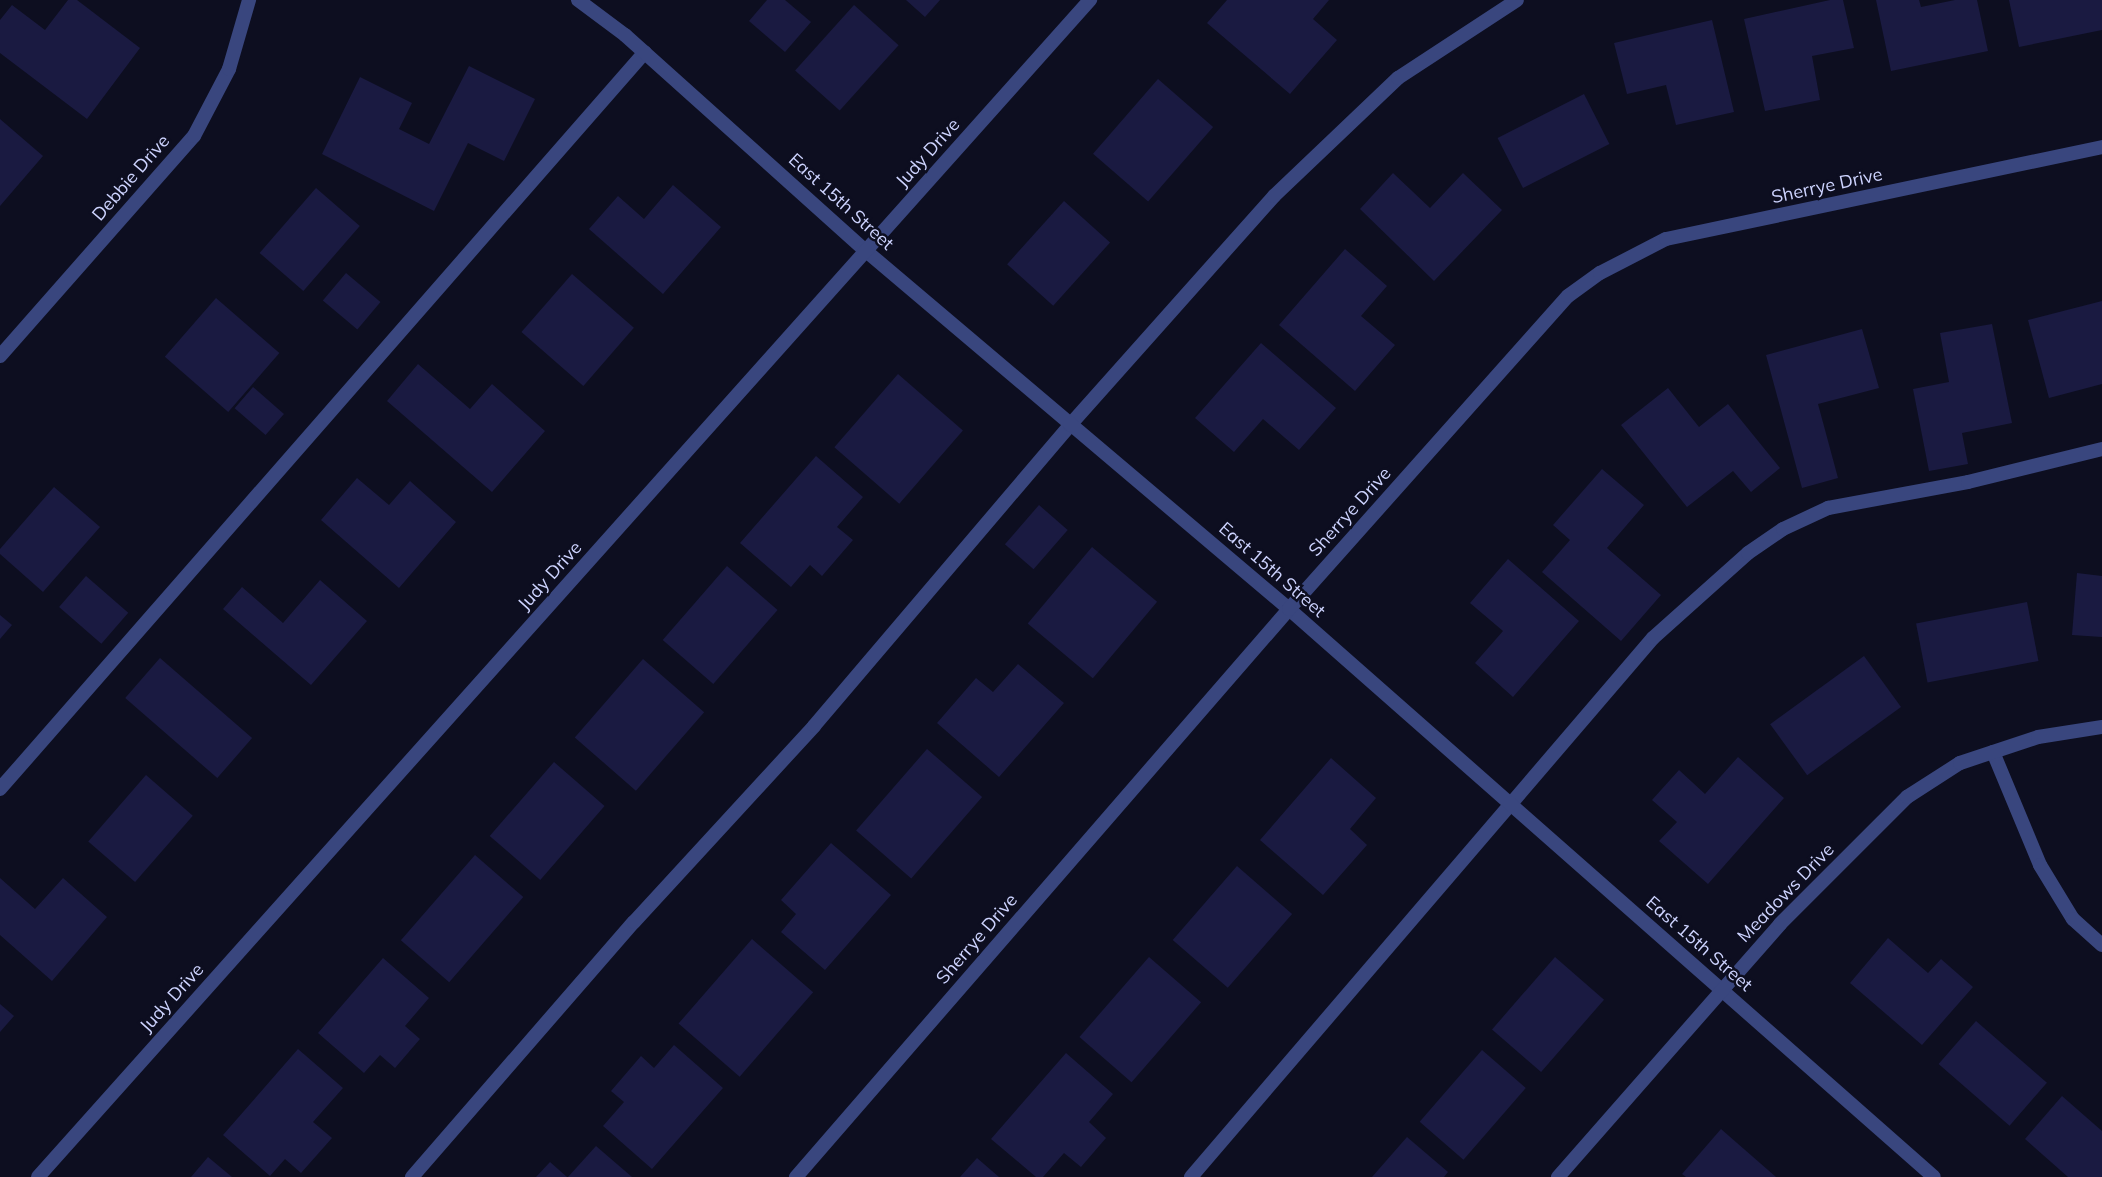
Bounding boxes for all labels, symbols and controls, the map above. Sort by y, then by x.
street label: Judy Drive [892,114,964,192]
street label: Debbie Drive [88,131,174,225]
street label: East 15th Street [784,149,898,255]
street label: Sherrye Drive [1770,164,1884,208]
street label: Sherrye Drive [1304,463,1396,561]
street label: East 15th Street [1214,518,1330,622]
street label: Judy Drive [514,537,586,615]
street label: Meadows Drive [1733,839,1839,947]
street label: Sherrye Drive [932,889,1022,989]
street label: East 15th Street [1641,892,1757,996]
street label: Judy Drive [136,959,208,1037]

